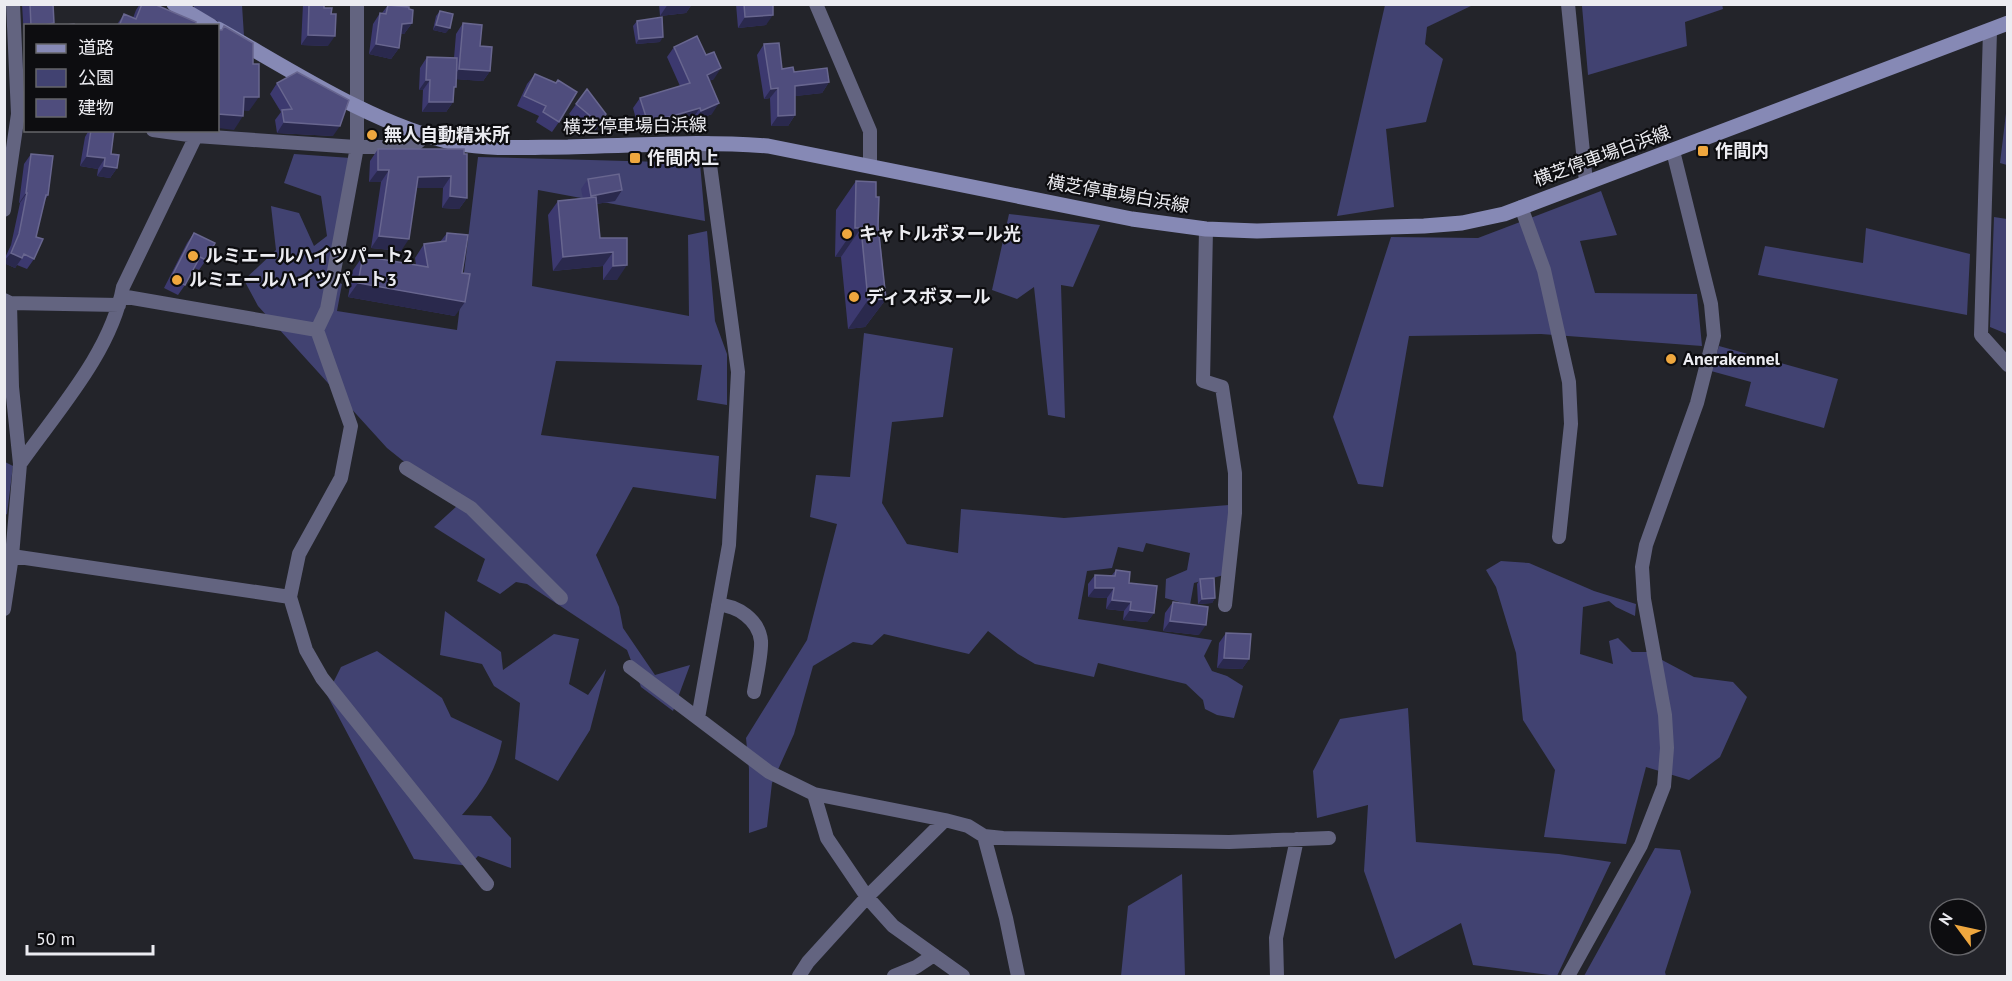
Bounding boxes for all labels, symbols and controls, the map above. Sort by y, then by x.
legend [24,24,219,132]
text: 道路 [78,36,114,59]
text: 公園 [78,66,114,89]
text: 建物 [78,96,114,119]
street label: 横芝停車場白浜線 [563,113,707,138]
street label: 横芝停車場白浜線 [1530,120,1673,191]
place label: 無人自動精米所 [384,123,510,146]
marker: 無人自動精米所 [365,128,379,142]
place label: 作間内 [1715,139,1769,162]
marker: 作間内 [1696,144,1710,158]
place label: 作間内上 [647,146,719,169]
marker: 作間内上 [628,151,642,165]
street label: 横芝停車場白浜線 [1045,170,1191,217]
place label: キャトルボヌール光 [859,222,1021,245]
marker: キャトルボヌール光 [840,227,854,241]
place label: ルミエールハイツパート2 [205,244,413,267]
marker: ルミエールハイツパート2 [186,249,200,263]
place label: ルミエールハイツパート3 [189,268,397,291]
marker: ルミエールハイツパート3 [170,273,184,287]
place label: ディスボヌール [866,285,991,308]
marker: ディスボヌール [847,290,861,304]
place label: Anerakennel [1683,347,1781,370]
marker: Anerakennel [1664,352,1678,366]
north arrow [1928,897,1988,957]
text: N [1934,909,1957,929]
scale bar [27,918,153,956]
text: 50 m [36,927,75,950]

